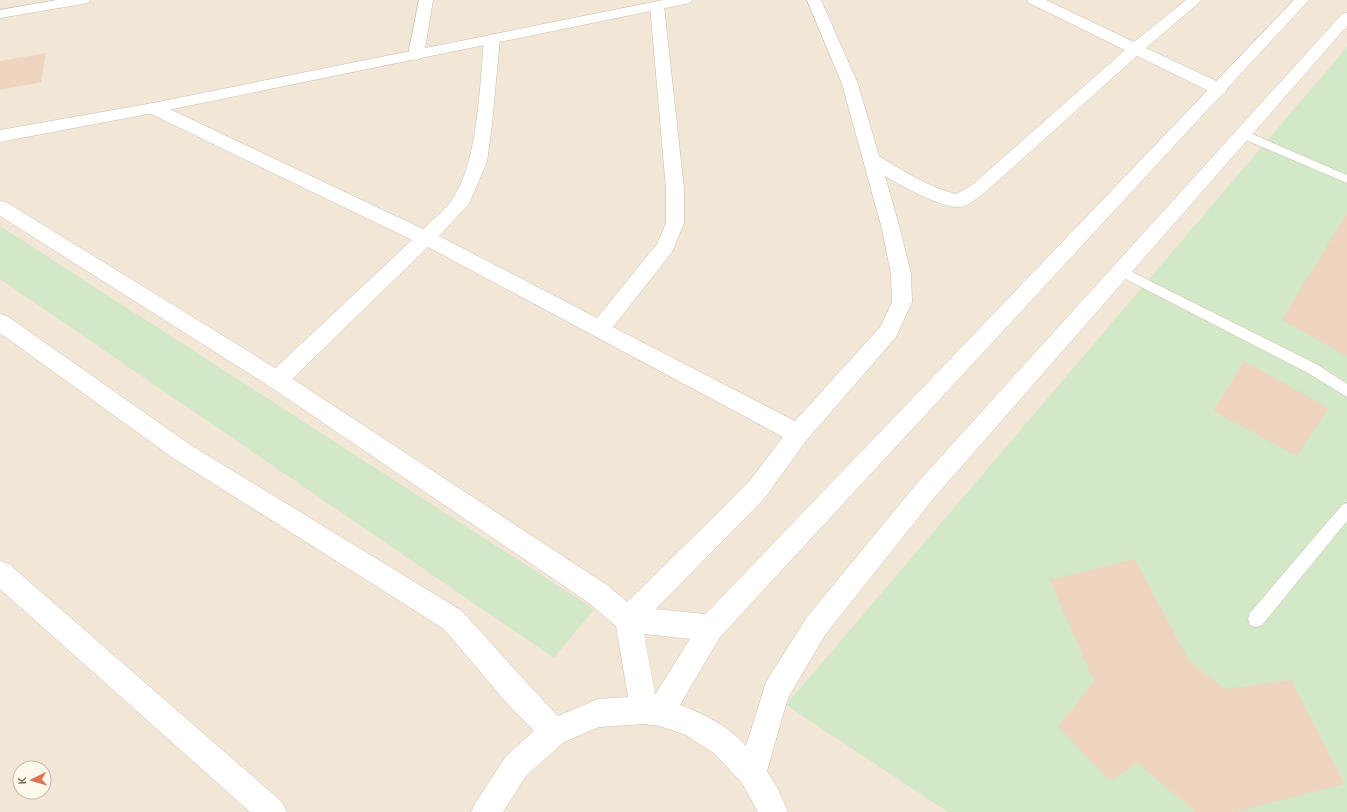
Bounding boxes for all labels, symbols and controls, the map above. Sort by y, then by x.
north arrow [12,760,52,800]
text: K [15,777,29,785]

